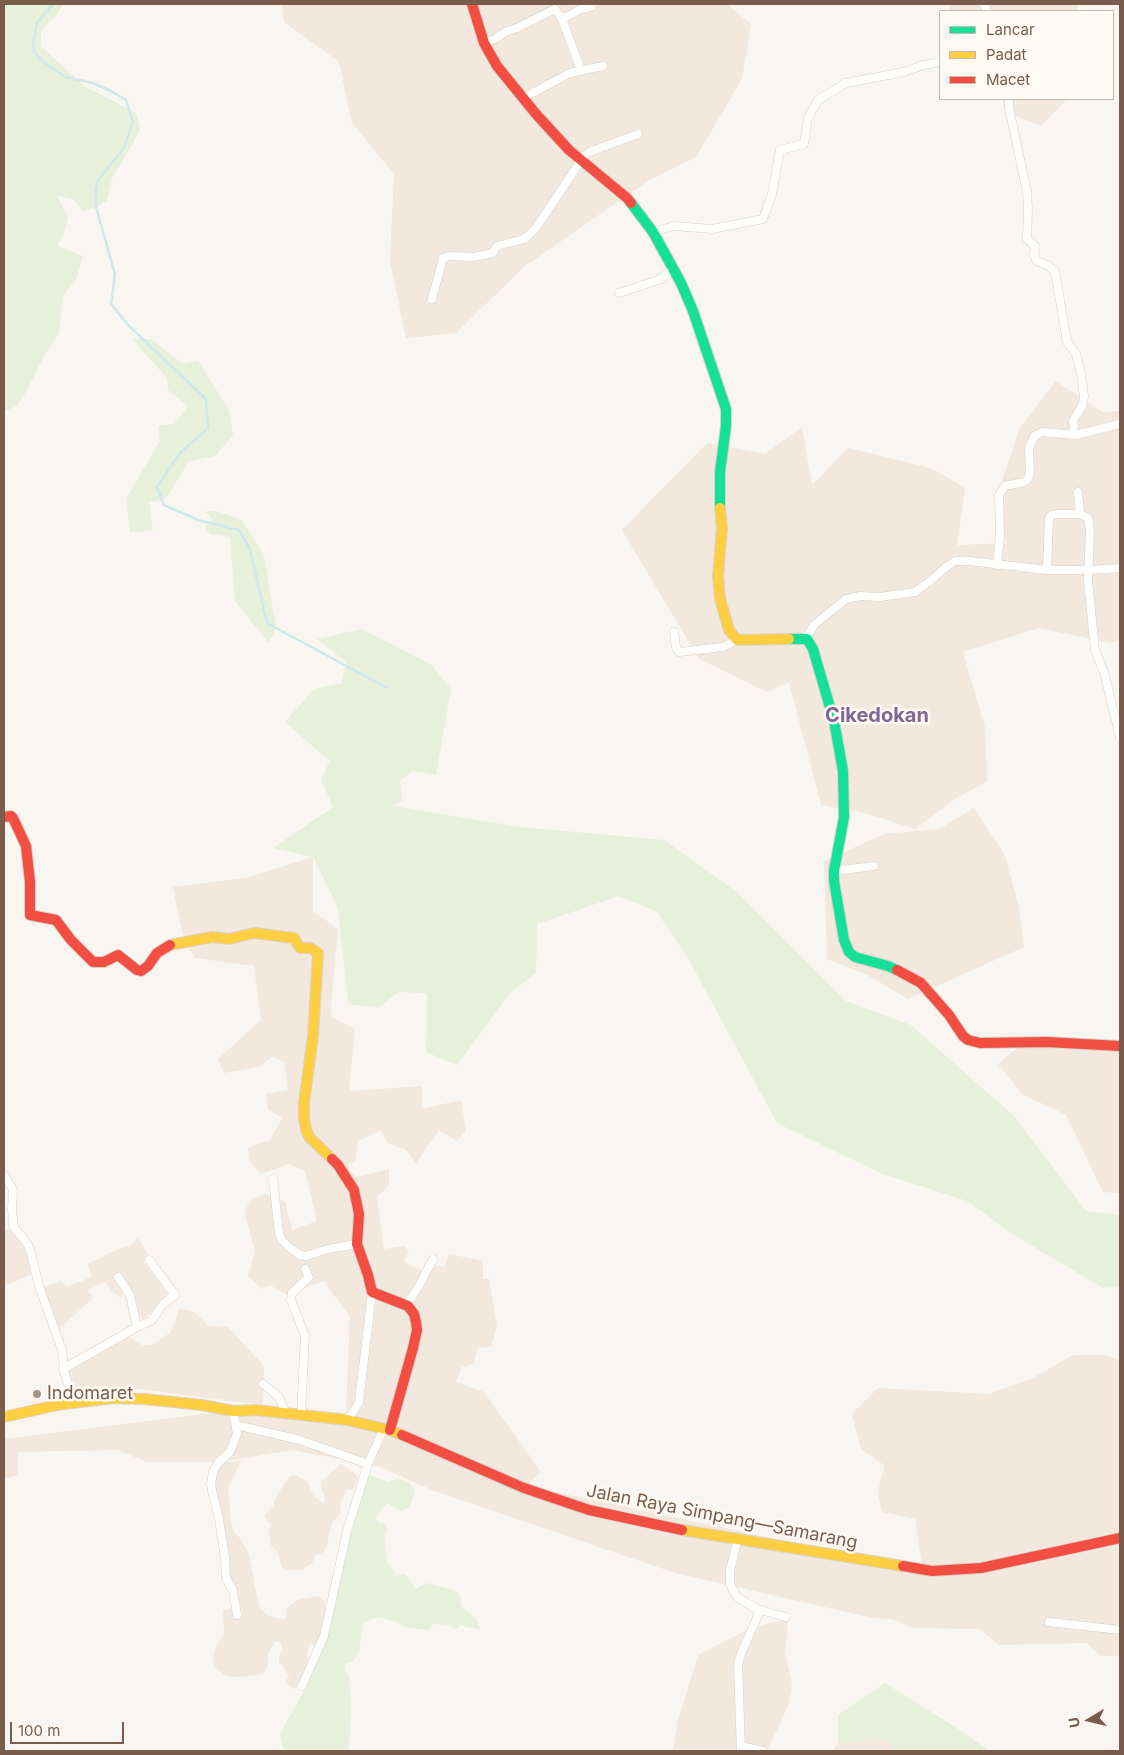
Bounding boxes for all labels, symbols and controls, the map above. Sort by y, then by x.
legend [939,10,1114,100]
text: Lancar [986,20,1035,39]
text: Padat [986,45,1027,64]
text: Macet [986,70,1030,89]
district label: Cikedokan [825,704,929,728]
place label: Indomaret [47,1383,133,1405]
marker: Indomaret [31,1388,43,1400]
street label: Jalan Raya Simpang—Samarang [585,1480,859,1554]
north arrow [1064,1695,1114,1745]
scale bar [12,1712,126,1744]
text: U [1064,1716,1083,1729]
text: 100 m [18,1721,60,1740]

